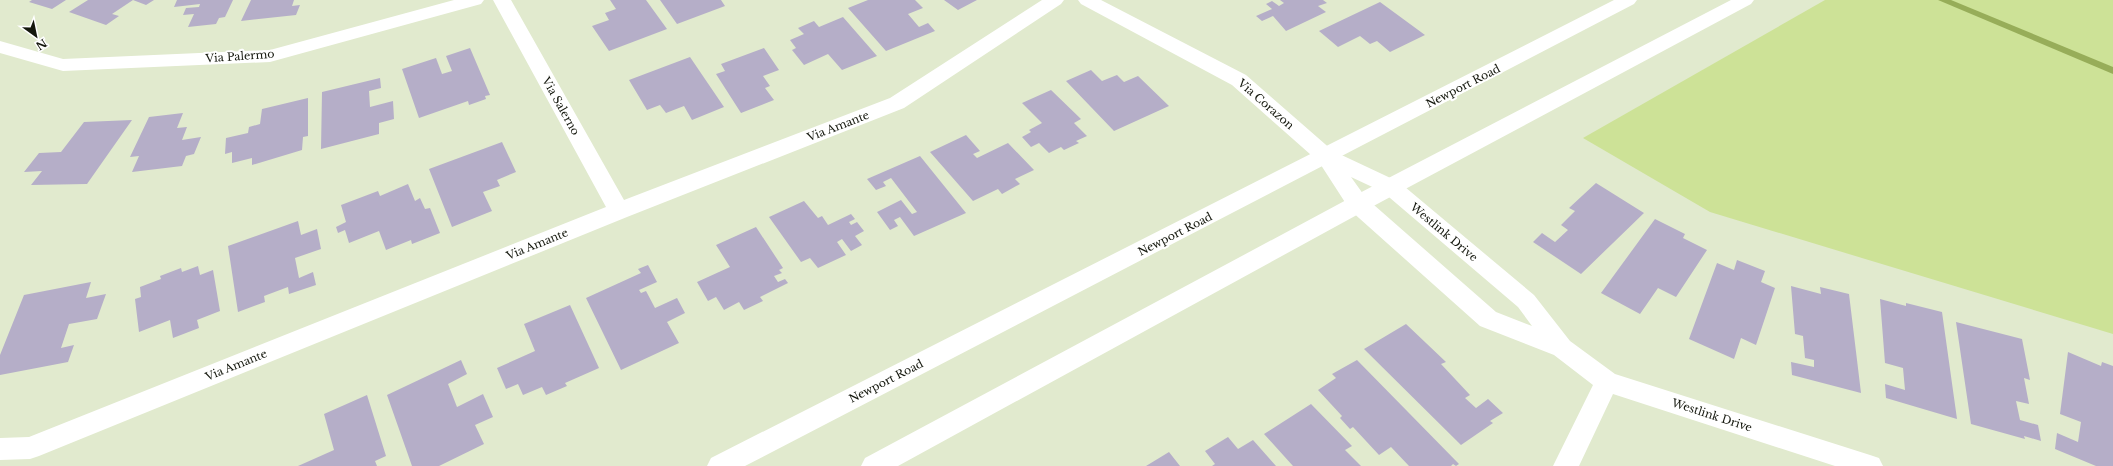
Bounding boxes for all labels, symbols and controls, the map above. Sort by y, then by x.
north arrow [16,16,56,56]
text: N [33,36,50,53]
street label: Via Palermo [204,47,275,65]
street label: Newport Road [1423,61,1503,111]
street label: Via Salerno [539,74,583,138]
street label: Via Corazon [1234,75,1297,132]
street label: Via Amante [804,108,871,145]
street label: Westlink Drive [1407,199,1481,264]
street label: Newport Road [1135,209,1215,259]
street label: Via Amante [503,225,570,263]
street label: Via Amante [202,346,269,384]
street label: Newport Road [846,356,926,406]
street label: Westlink Drive [1669,395,1754,435]

